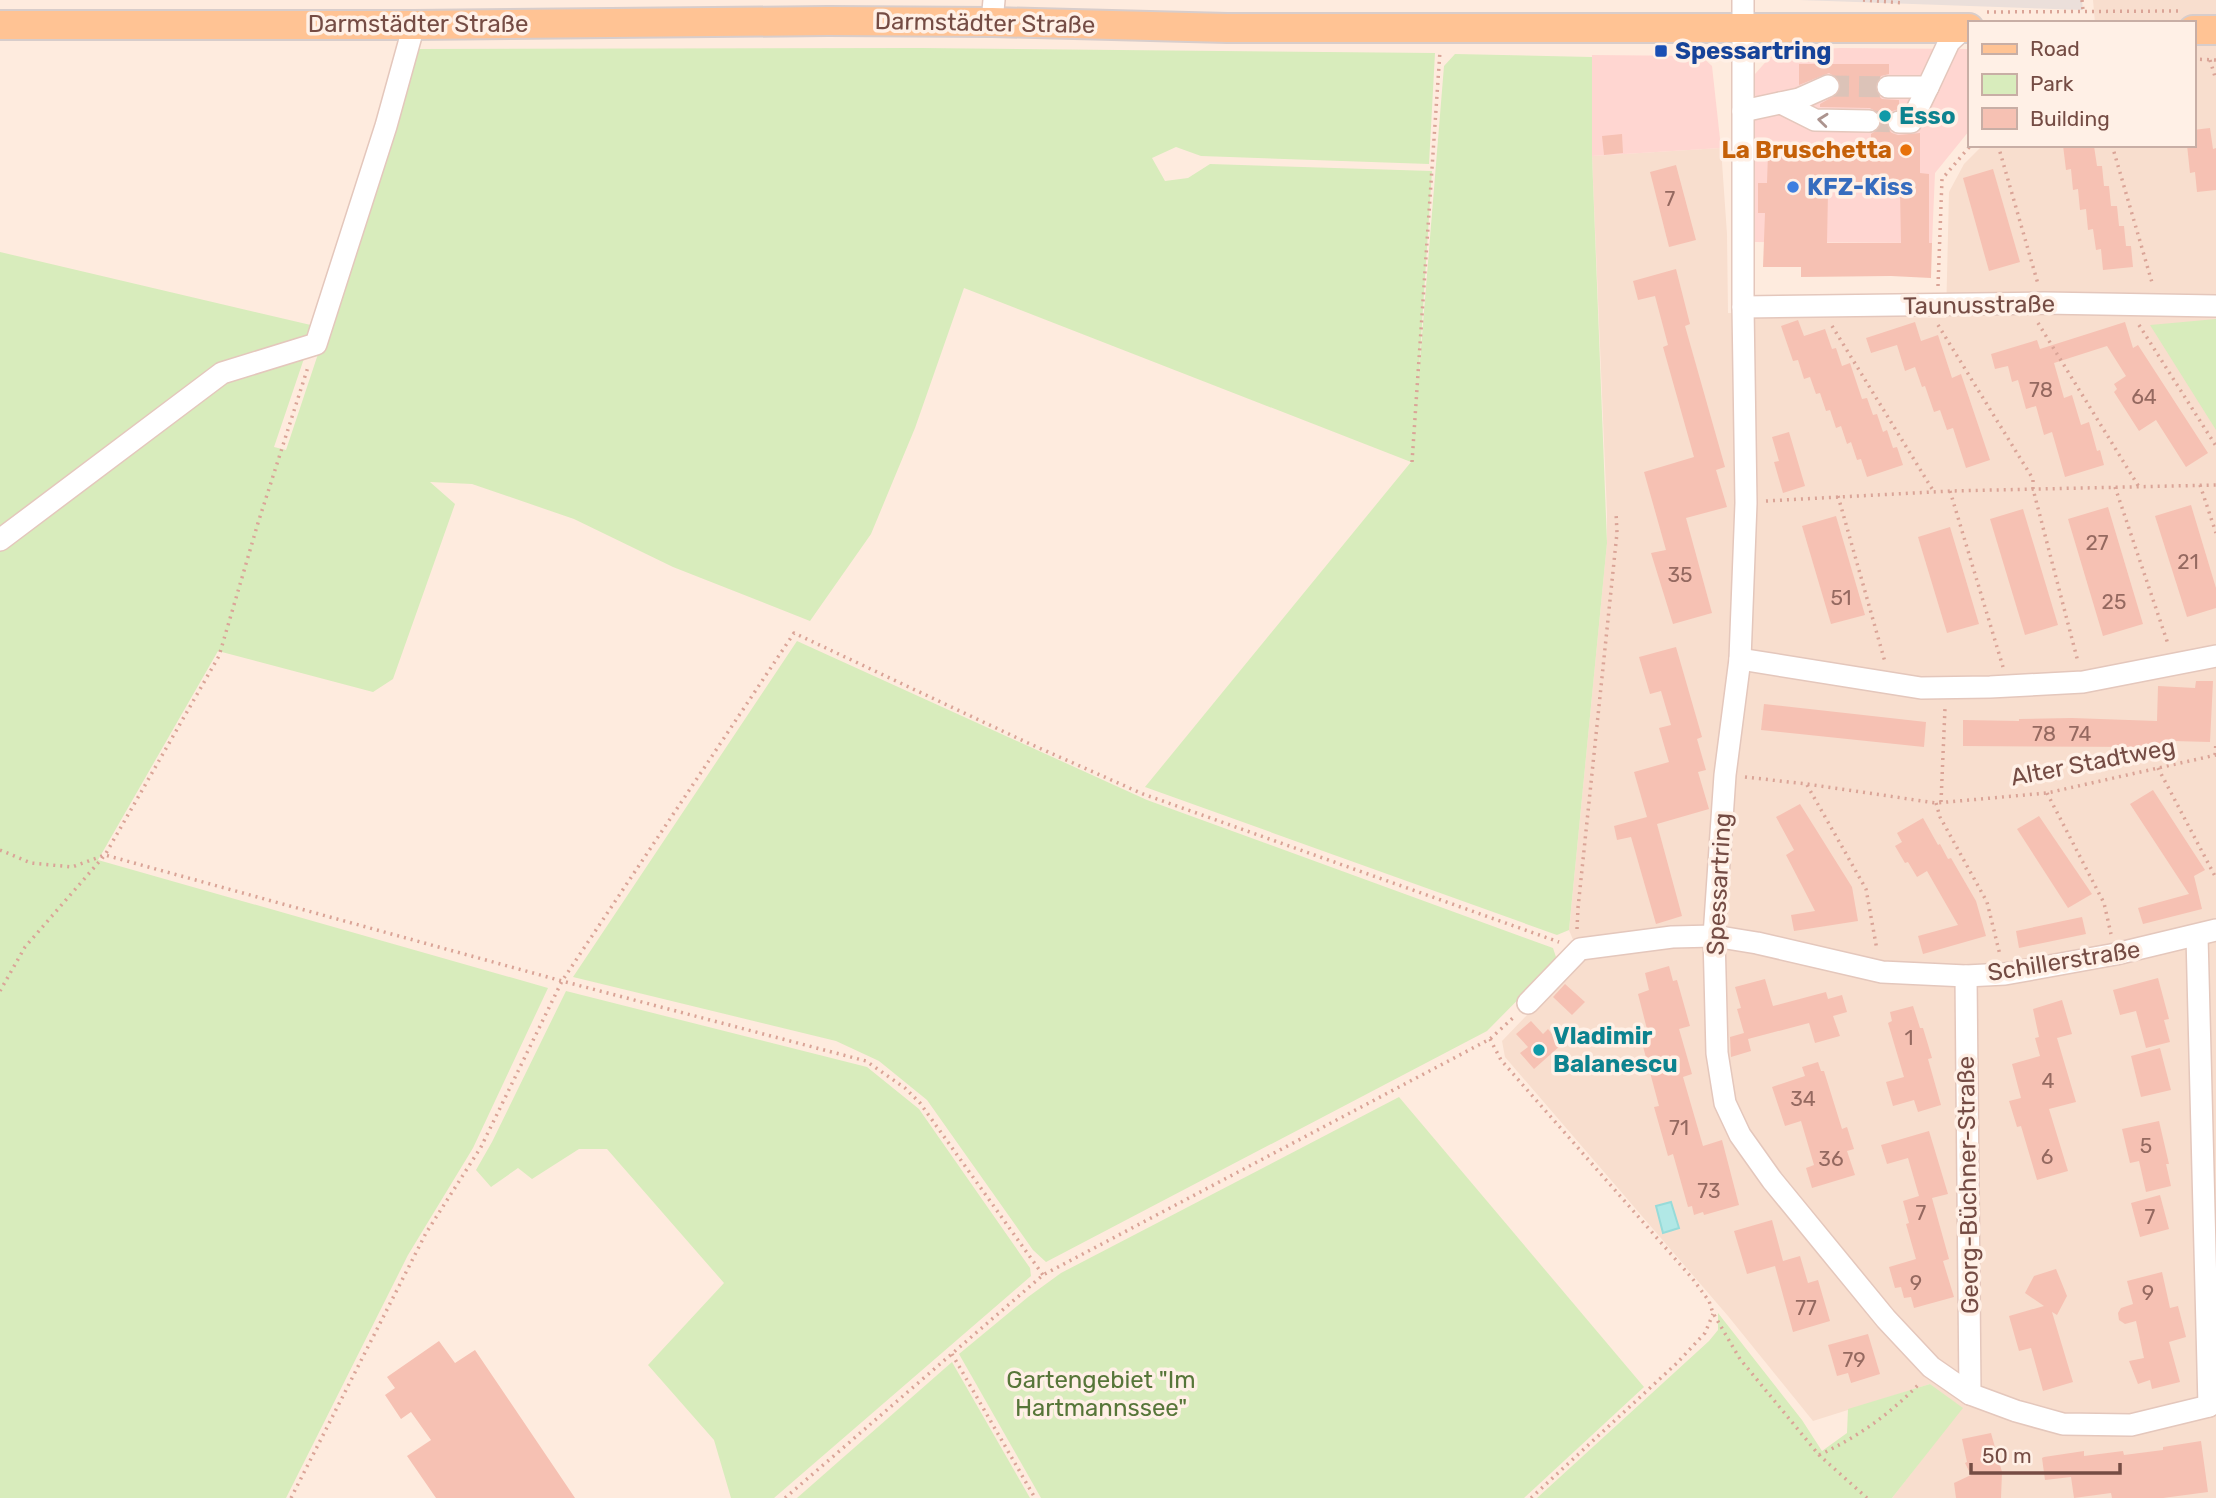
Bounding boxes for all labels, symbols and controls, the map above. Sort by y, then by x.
street label: Darmstädter Straße [874,7,1096,39]
street label: Darmstädter Straße [308,10,528,38]
legend [1968,21,2195,147]
text: Road [2030,36,2080,61]
place label: Spessartring [1675,37,1832,65]
marker: Spessartring [1653,43,1669,59]
text: Park [2030,71,2074,96]
place label: Esso [1899,102,1956,130]
text: Building [2030,106,2110,131]
marker: Esso [1877,108,1893,124]
one-way arrow [1817,112,1829,127]
place label: La Bruschetta [1721,136,1892,164]
marker: La Bruschetta [1898,142,1914,158]
place label: KFZ-Kiss [1807,173,1913,201]
marker: KFZ-Kiss [1785,179,1801,195]
house number: 7 [1665,186,1676,211]
street label: Taunusstraße [1903,290,2055,320]
house number: 78 [2029,377,2053,402]
house number: 64 [2131,384,2157,409]
house number: 27 [2085,530,2109,555]
house number: 21 [2177,549,2199,574]
house number: 35 [1667,562,1693,587]
house number: 51 [1830,585,1852,610]
house number: 25 [2102,589,2126,614]
house number: 78 [2032,721,2056,746]
house number: 74 [2068,721,2092,746]
street label: Alter Stadtweg [2008,732,2178,792]
street label: Spessartring [1701,812,1737,956]
street label: Schillerstraße [1986,935,2142,987]
place label: Vladimir Balanescu [1553,1022,1678,1078]
house number: 1 [1905,1025,1914,1050]
marker: Vladimir Balanescu [1531,1042,1547,1058]
street label: Georg-Büchner-Straße [1952,1056,1984,1314]
house number: 4 [2041,1068,2055,1093]
house number: 34 [1790,1086,1816,1111]
house number: 71 [1669,1115,1689,1140]
house number: 5 [2140,1133,2152,1158]
house number: 6 [2041,1144,2053,1169]
house number: 36 [1818,1146,1844,1171]
house number: 73 [1697,1178,1721,1203]
house number: 7 [1916,1200,1927,1225]
house number: 7 [2145,1204,2156,1229]
house number: 9 [1910,1270,1922,1295]
house number: 9 [2142,1280,2154,1305]
house number: 77 [1795,1295,1817,1320]
house number: 79 [1842,1347,1866,1372]
park label: Gartengebiet "Im Hartmannssee" [1006,1366,1196,1422]
scale bar [1971,1432,2120,1476]
text: 50 m [1982,1443,2032,1468]

